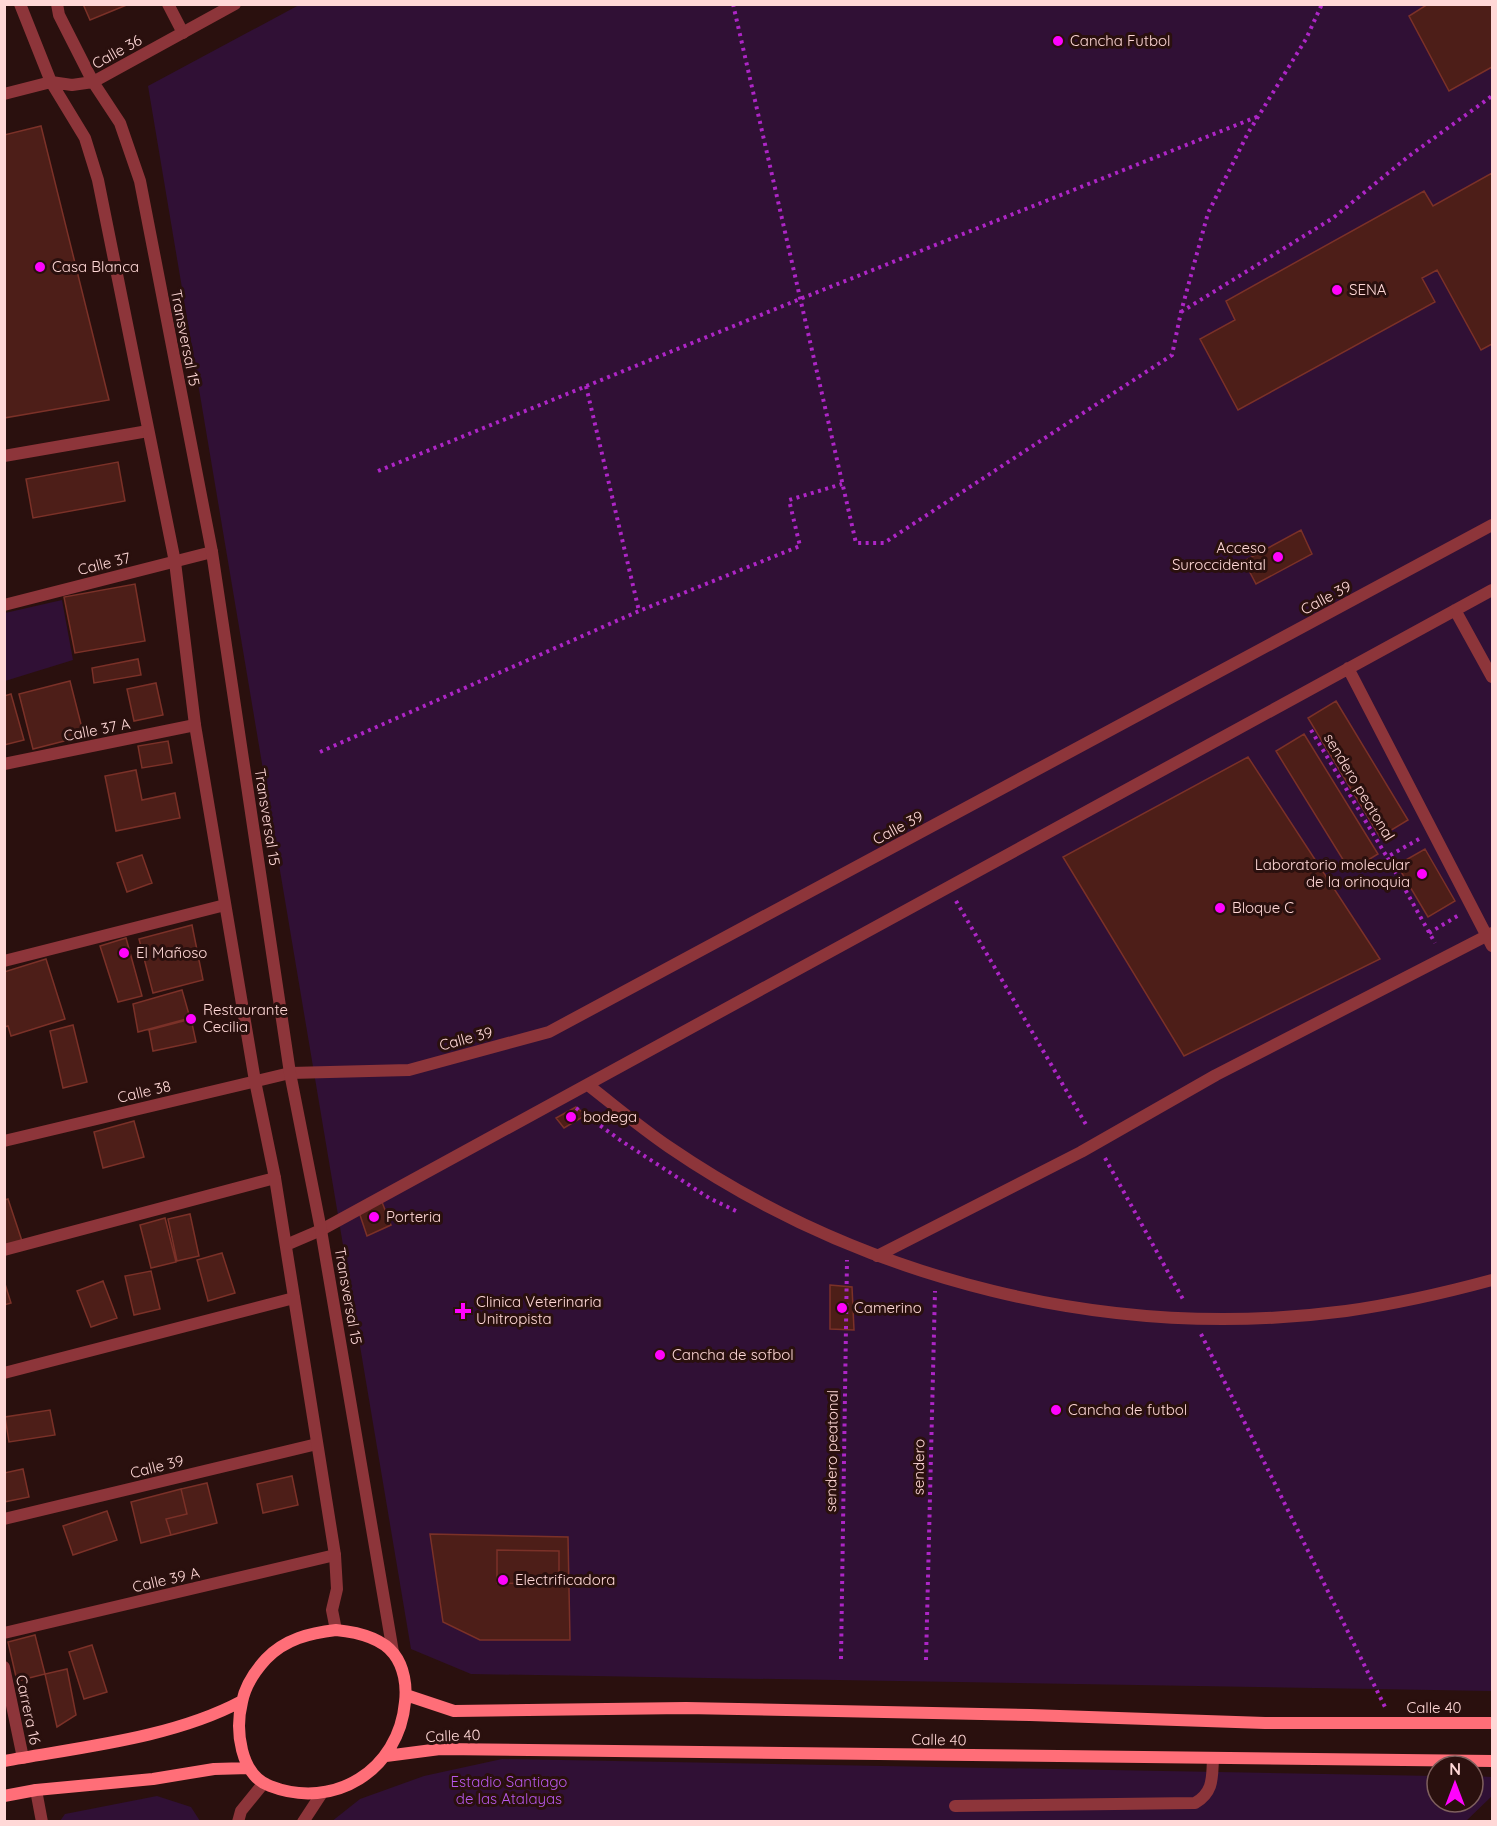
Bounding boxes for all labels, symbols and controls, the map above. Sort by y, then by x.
street label: Calle 36 [88,30,145,73]
place label: Cancha Futbol [1070,31,1171,50]
marker: Cancha Futbol [1051,34,1065,48]
place label: Casa Blanca [52,257,139,276]
marker: Casa Blanca [33,260,47,274]
place label: SENA [1349,280,1387,299]
marker: SENA [1330,283,1344,297]
street label: Transversal 15 [167,288,204,388]
place label: Acceso Suroccidental [1172,538,1266,574]
street label: Calle 37 [75,548,133,579]
marker: Acceso Suroccidental [1271,550,1285,564]
street label: Calle 39 [1297,576,1354,619]
street label: Calle 37 A [62,714,132,745]
street label: sendero peatonal [1320,729,1399,844]
street label: Transversal 15 [250,767,285,867]
street label: Calle 39 [869,806,926,849]
place label: Laboratorio molecular de la orinoquia [1255,855,1410,891]
marker: Laboratorio molecular de la orinoquia [1415,867,1429,881]
place label: Bloque C [1232,898,1294,917]
marker: Bloque C [1213,901,1227,915]
place label: El Mañoso [136,943,207,962]
marker: El Mañoso [117,946,131,960]
place label: Restaurante Cecilia [203,1000,288,1036]
marker: Restaurante Cecilia [184,1012,198,1026]
street label: Calle 39 [437,1022,495,1055]
street label: Calle 38 [115,1076,172,1107]
place label: bodega [583,1107,637,1126]
marker: bodega [564,1110,578,1124]
place label: Porteria [386,1207,441,1226]
marker: Porteria [367,1210,381,1224]
street label: Transversal 15 [331,1246,366,1346]
place label: Clinica Veterinaria Unitropista [476,1292,602,1328]
place label: Camerino [854,1298,922,1317]
marker: Camerino [835,1301,849,1315]
marker: Clinica Veterinaria Unitropista [454,1302,472,1320]
place label: Cancha de sofbol [672,1345,794,1364]
marker: Cancha de sofbol [653,1348,667,1362]
street label: sendero peatonal [821,1390,842,1512]
place label: Cancha de futbol [1068,1400,1187,1419]
marker: Cancha de futbol [1049,1403,1063,1417]
street label: sendero [909,1439,928,1495]
street label: Calle 39 [128,1451,186,1482]
street label: Calle 39 A [131,1563,202,1596]
place label: Electrificadora [515,1570,615,1589]
marker: Electrificadora [496,1573,510,1587]
street label: Carrera 16 [12,1673,45,1747]
street label: Calle 40 [1406,1698,1462,1717]
street label: Calle 40 [425,1725,481,1746]
street label: Calle 40 [911,1730,967,1749]
north arrow [1425,1754,1485,1814]
text: N [1449,1759,1461,1779]
park label: Estadio Santiago de las Atalayas [451,1772,567,1808]

